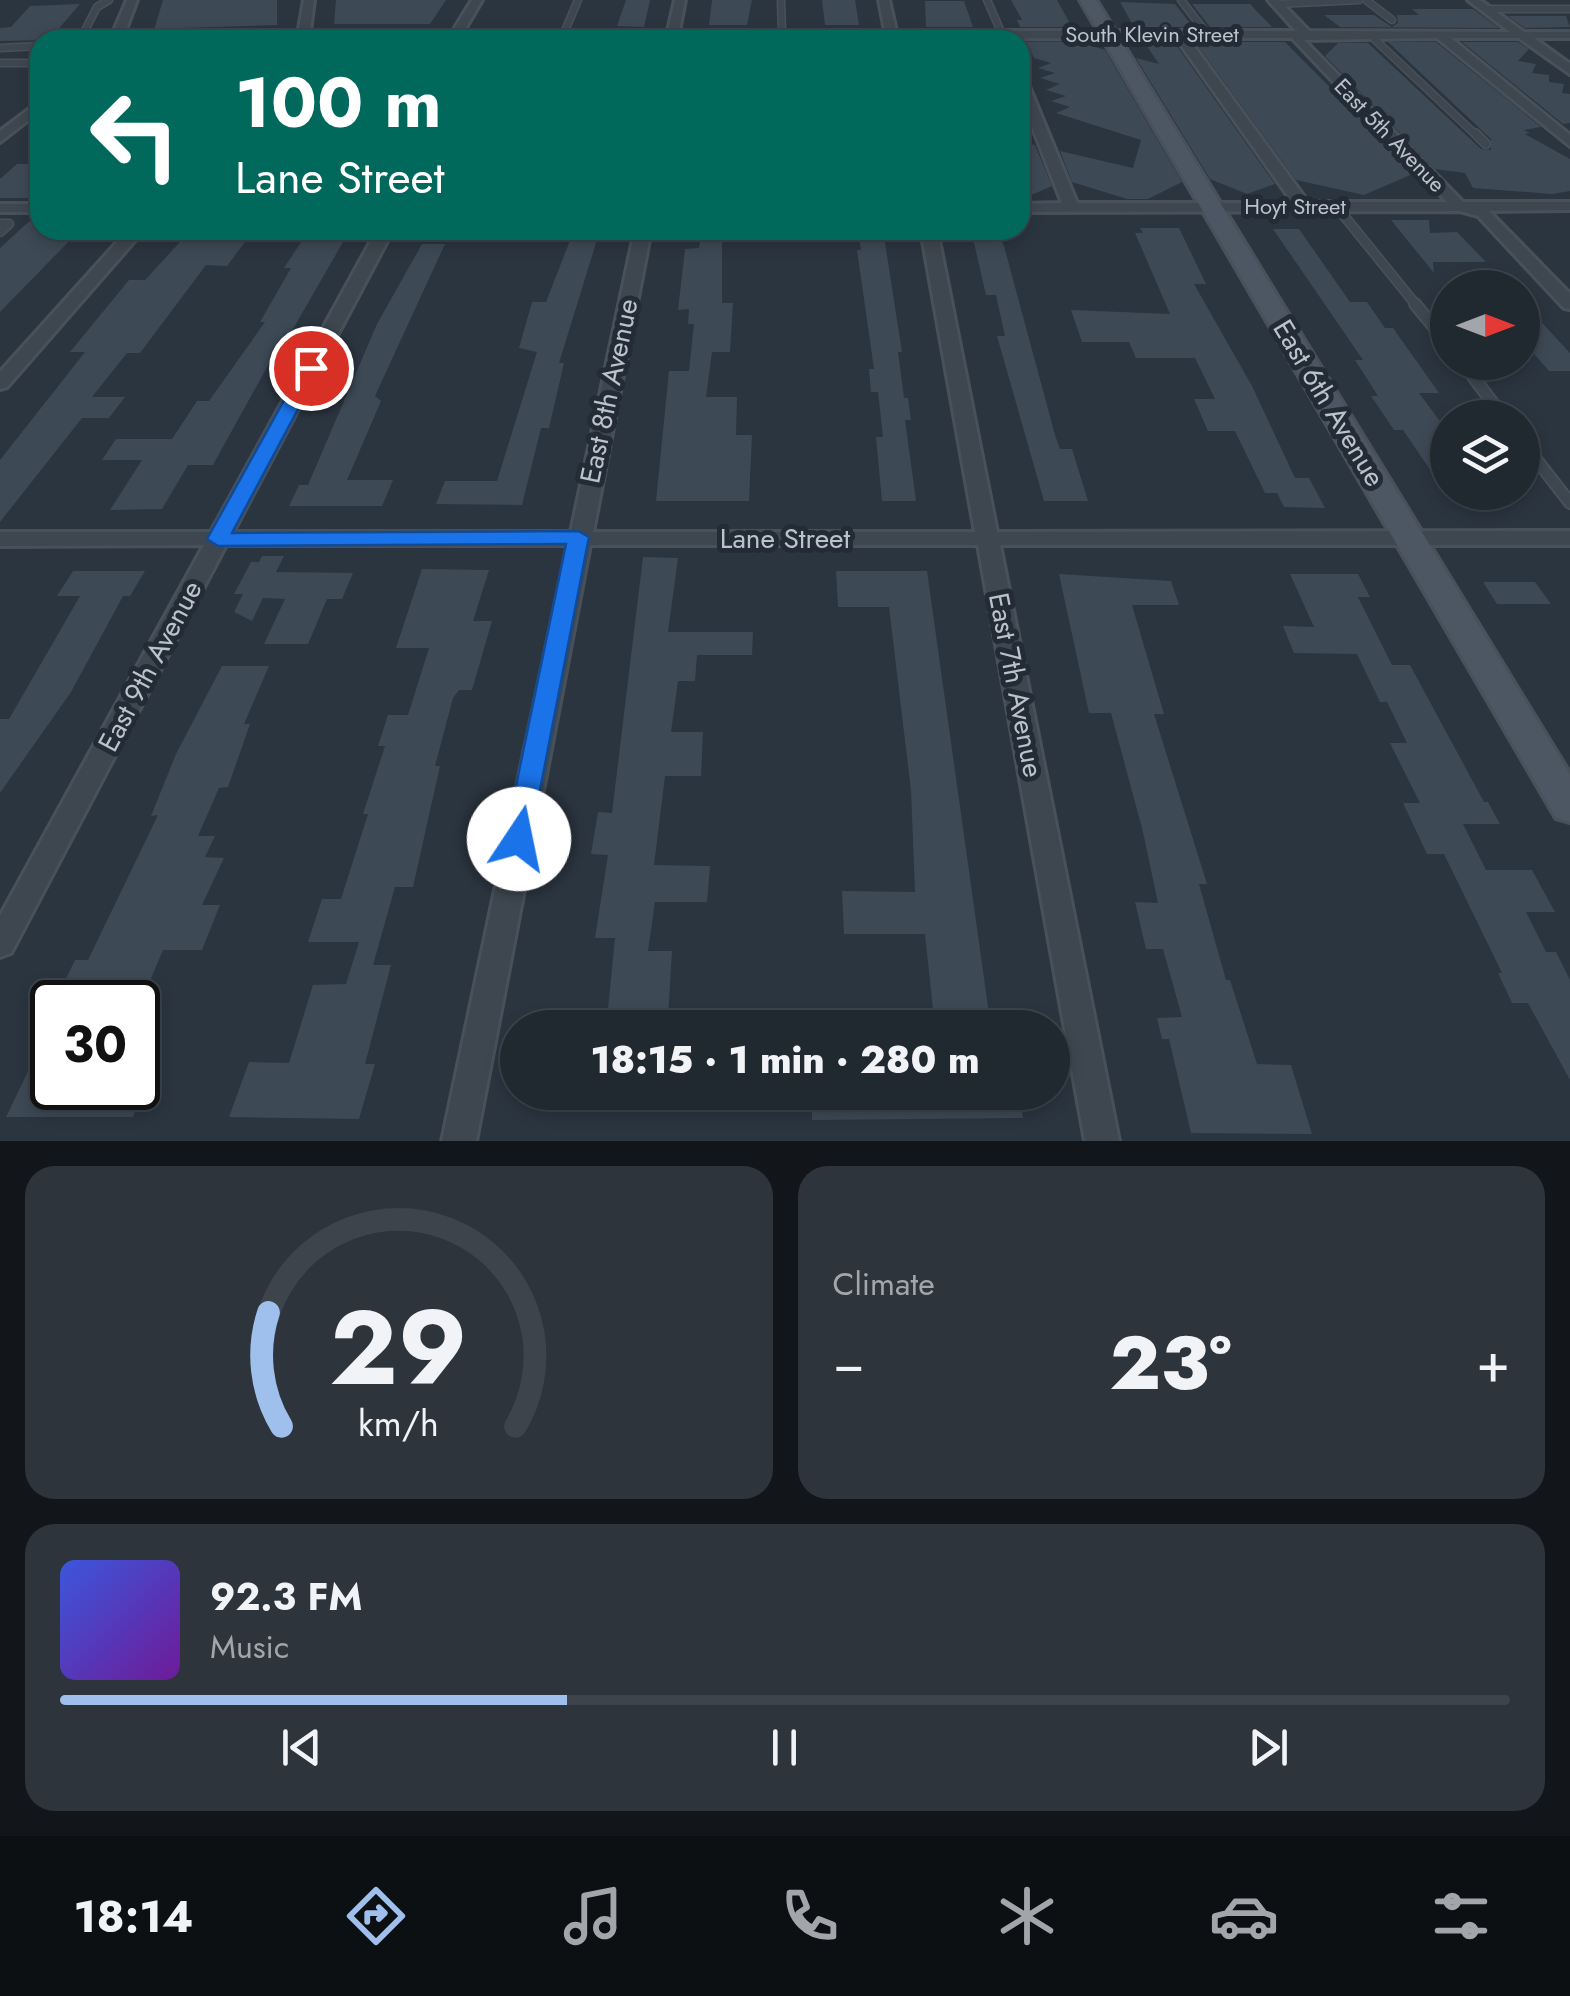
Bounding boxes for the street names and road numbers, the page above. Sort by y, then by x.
street label: South Klevin Street [1065,18,1240,50]
street label: East 5th Avenue [1327,71,1453,199]
street label: Hoyt Street [1244,190,1346,222]
street label: East 8th Avenue [569,295,649,487]
street label: East 6th Avenue [1263,312,1395,494]
street label: Lane Street [720,518,850,559]
street label: East 9th Avenue [88,573,212,759]
street label: East 7th Avenue [978,589,1054,781]

